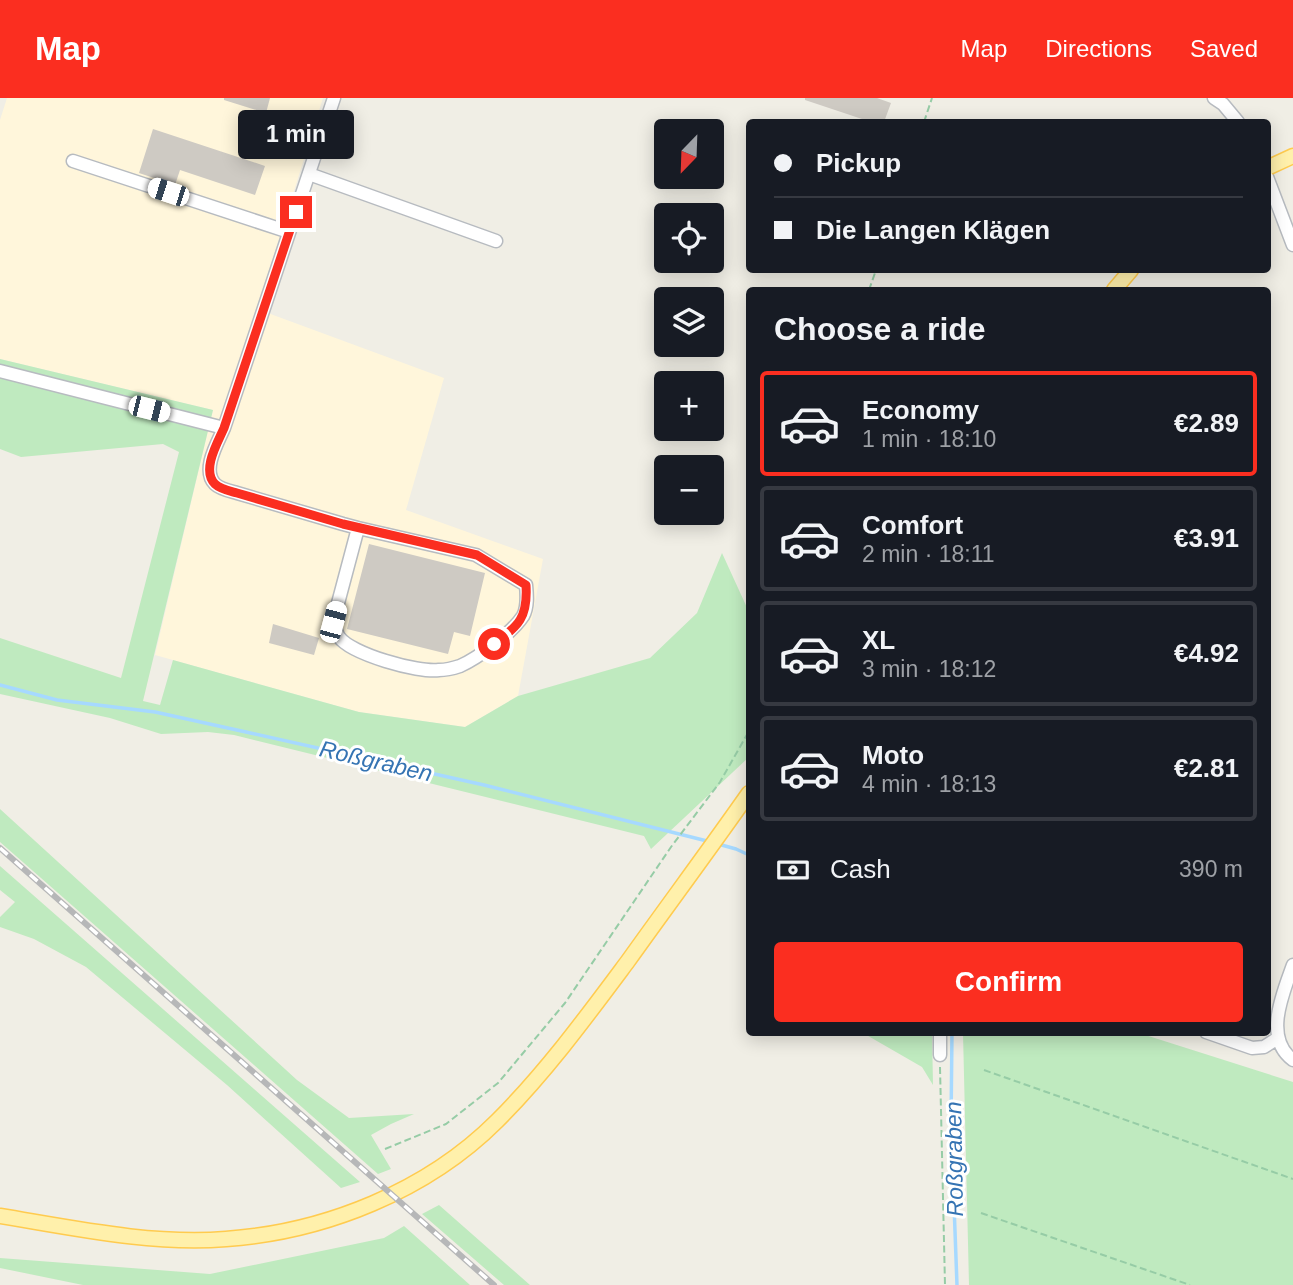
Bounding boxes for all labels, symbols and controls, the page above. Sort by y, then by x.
text: Map [35,30,101,67]
text: Map [961,35,1007,62]
text: Directions [1045,35,1152,62]
text: Saved [1190,35,1258,62]
callout: 1 min [238,110,354,159]
north arrow [654,119,724,189]
map controls [654,119,724,525]
text: 1 min [266,121,326,147]
text: Pickup [816,148,901,178]
car [145,176,192,208]
route end [280,196,312,228]
button: locate [654,203,724,273]
text: Die Langen Klägen [816,215,1050,245]
button: layers [654,287,724,357]
text: Choose a ride [774,311,986,347]
button: + [654,371,724,441]
icon: car [778,392,841,455]
car [127,394,172,424]
text: Economy [862,395,979,425]
text: €2.89 [1174,408,1239,438]
text: 1 min · 18:10 [862,426,996,452]
button: − [654,455,724,525]
icon: car [778,507,841,570]
text: Comfort [862,510,963,540]
text: €3.91 [1174,523,1239,553]
text: 2 min · 18:11 [862,541,995,567]
car [318,599,349,645]
icon: car [778,622,841,685]
text: XL [862,625,895,655]
route start [478,628,510,660]
text: €4.92 [1174,638,1239,668]
text: 3 min · 18:12 [862,656,996,682]
water label: Roßgraben [317,735,435,787]
icon: car [778,737,841,800]
text: Moto [862,740,924,770]
text: €2.81 [1174,753,1239,783]
text: 4 min · 18:13 [862,771,996,797]
icon: cash [774,851,812,889]
text: Cash [830,854,891,884]
text: 390 m [1179,856,1243,882]
button: Confirm [774,942,1243,1022]
water label: Roßgraben [940,1101,968,1217]

